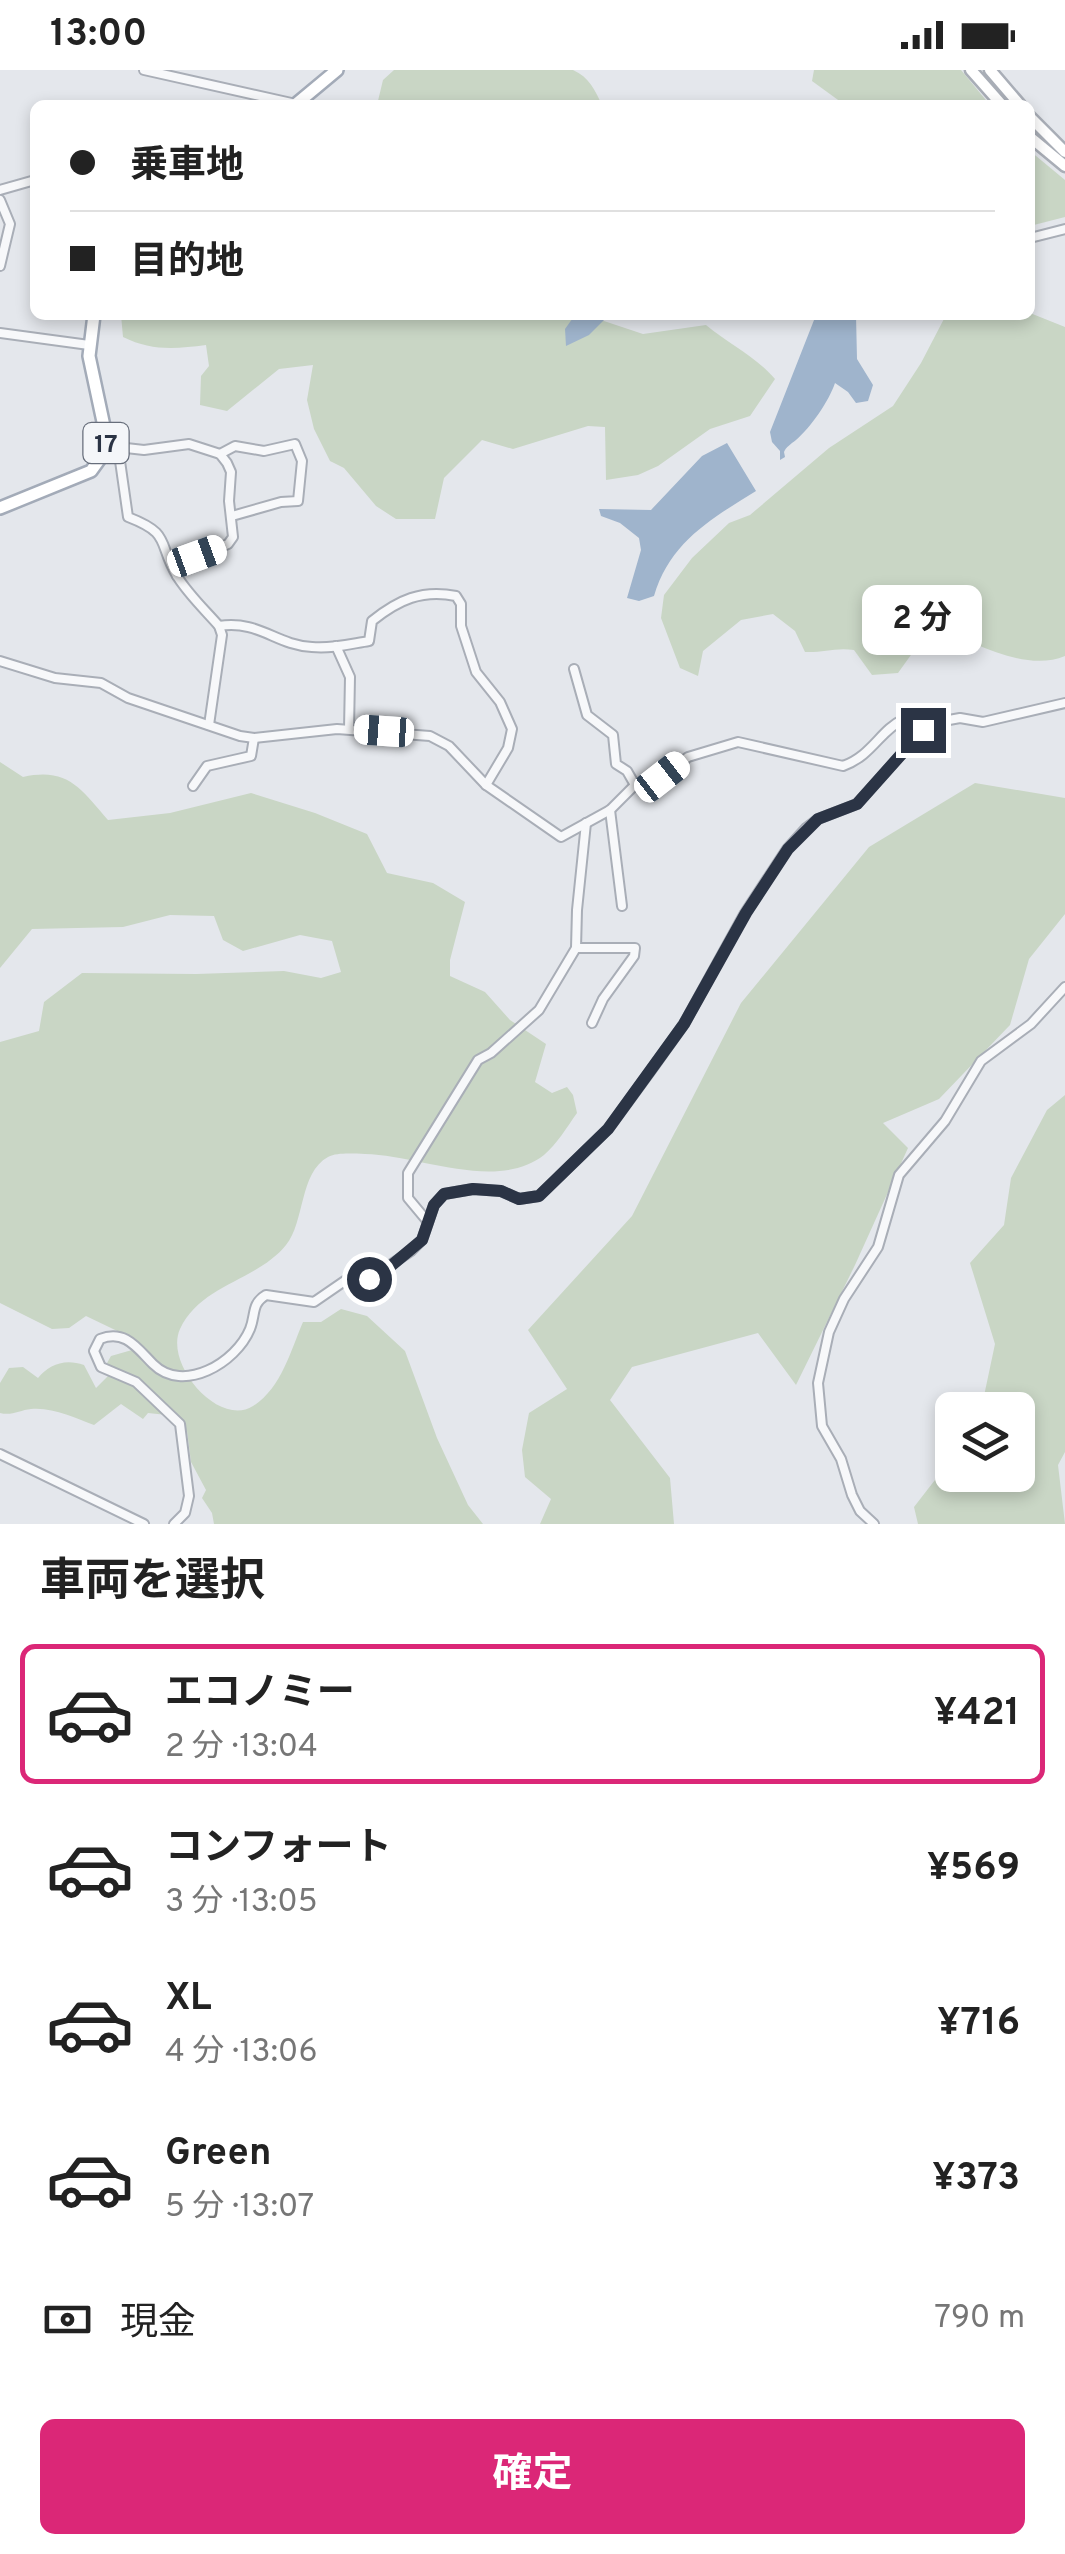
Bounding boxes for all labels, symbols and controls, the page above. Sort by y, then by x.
text: 13:00 [50,11,147,60]
text: 乗車地 [130,143,244,192]
text: 目的地 [130,239,244,288]
road number: 17 [84,423,128,463]
car [164,532,230,580]
callout: 2 分 [863,585,983,655]
text: 2 分 [892,600,952,640]
route end [901,708,946,753]
car [353,714,415,748]
car [629,747,695,807]
route start [347,1257,392,1302]
map controls [935,1392,1035,1492]
button: layers [935,1392,1035,1492]
text: 車両を選択 [40,1555,265,1612]
icon: car [45,1669,135,1759]
text: エコノミー [165,1670,355,1719]
text: ¥421 [934,1690,1020,1739]
text: 2 分 · 13:04 [165,1728,318,1768]
icon: car [45,1824,135,1914]
text: コンフォート [165,1825,392,1874]
text: ¥569 [927,1845,1020,1894]
text: 3 分 · 13:05 [165,1883,318,1923]
text: XL [165,1975,212,2024]
icon: car [45,1979,135,2069]
text: ¥716 [937,2000,1020,2049]
text: 4 分 · 13:06 [165,2033,317,2073]
text: Green [165,2130,271,2179]
icon: car [45,2134,135,2224]
text: ¥373 [932,2155,1020,2204]
text: 5 分 · 13:07 [165,2188,314,2228]
icon: cash [40,2292,95,2347]
text: 790 m [934,2299,1025,2339]
text: 現金 [120,2300,196,2349]
button: 確定 [40,2419,1025,2534]

